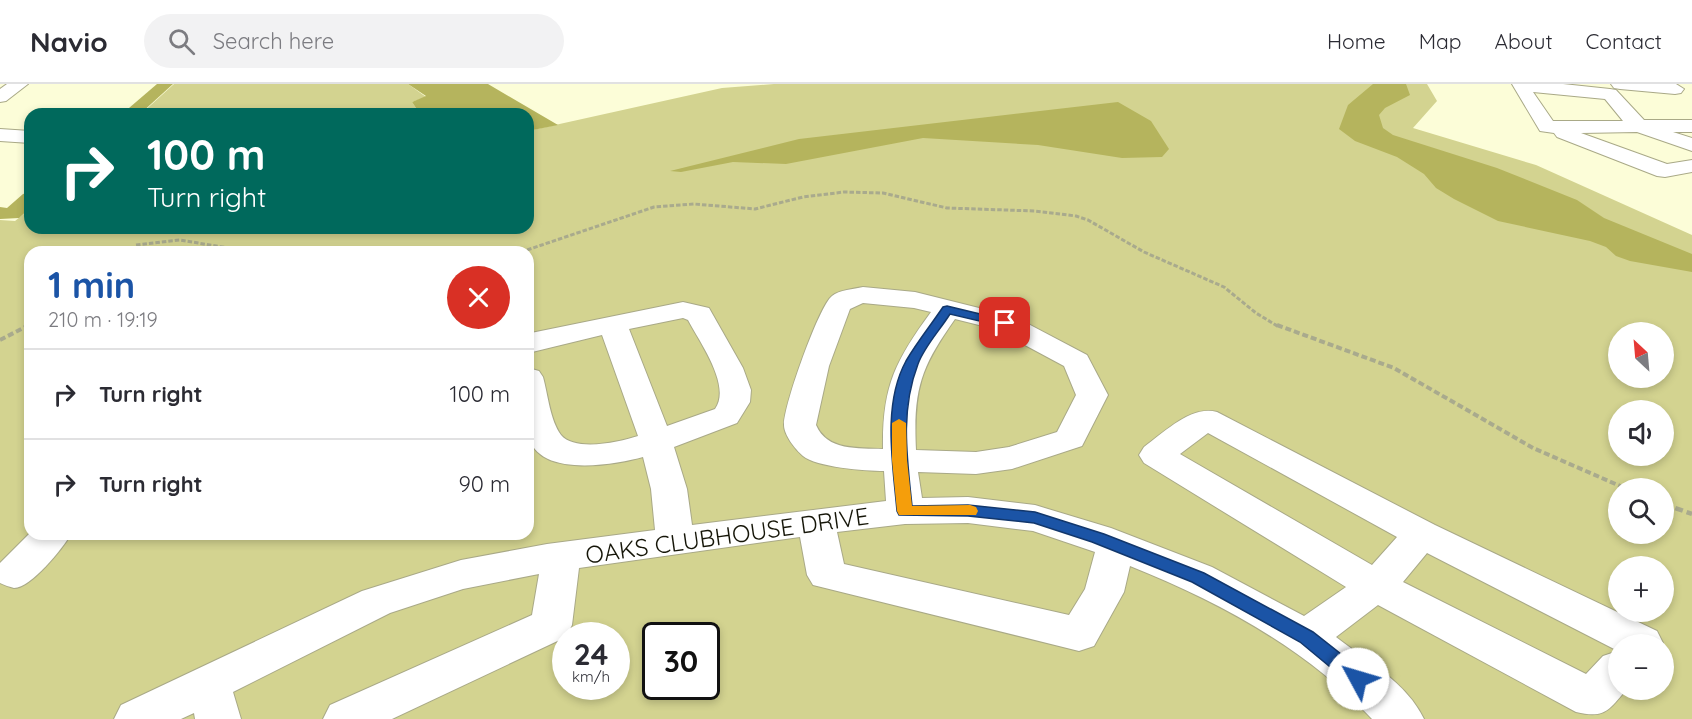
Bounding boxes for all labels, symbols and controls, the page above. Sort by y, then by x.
search box [144,14,564,68]
text: Navio [30,24,108,59]
icon: search [165,25,198,58]
text: Search here [213,27,334,55]
text: Home [1327,28,1386,54]
text: Map [1419,28,1462,54]
text: About [1495,28,1553,54]
text: Contact [1586,28,1662,54]
text: 100 m [147,128,265,181]
icon: right [48,132,126,210]
text: Turn right [147,180,266,214]
text: 1 min [48,262,135,307]
button: close [447,266,510,329]
pin [979,297,1030,348]
icon: arrive [988,306,1021,339]
text: 210 m · 19:19 [48,307,158,332]
north arrow [1608,322,1674,388]
map controls [1608,322,1674,700]
icon: right [48,378,81,411]
text: Turn right [99,380,203,408]
text: 100 m [450,380,510,408]
button: sound [1608,400,1674,466]
icon: right [48,468,81,501]
text: Turn right [99,470,203,498]
text: 90 m [459,470,510,498]
button: search [1608,478,1674,544]
street label: OAKS CLUBHOUSE DRIVE [583,500,871,570]
button: + [1608,556,1674,622]
speed limit sign: 30 [642,622,720,700]
button: − [1608,634,1674,700]
text: 24 [574,635,608,673]
position arrow [1326,647,1390,711]
text: km/h [572,667,610,686]

